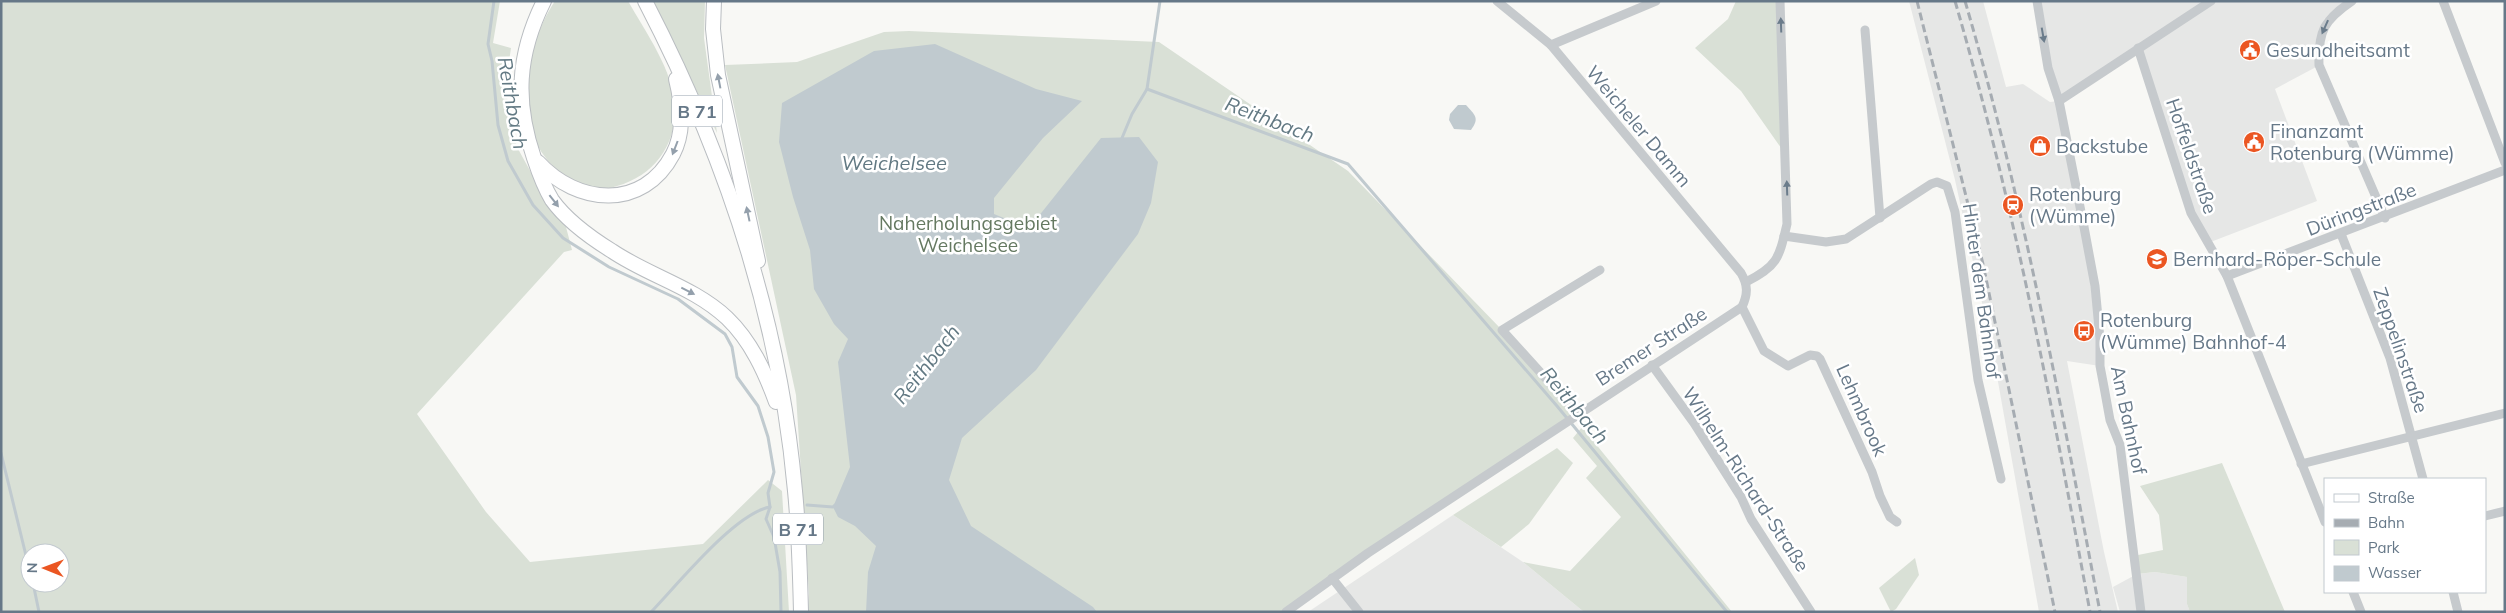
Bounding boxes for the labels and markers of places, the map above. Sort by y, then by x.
public building icon: Gesundheitsamt [2238,38,2262,62]
place label: Gesundheitsamt [2266,38,2410,62]
place label: Finanzamt Rotenburg (Wümme) [2270,119,2455,165]
public building icon: Finanzamt Rotenburg (Wümme) [2242,130,2266,154]
shop icon: Backstube [2028,134,2052,158]
place label: Backstube [2056,134,2148,158]
place label: Rotenburg (Wümme) [2029,182,2121,228]
station icon: Rotenburg (Wümme) [2001,193,2025,217]
school or university icon: Bernhard-Röper-Schule [2145,247,2169,271]
place label: Bernhard-Röper-Schule [2173,247,2381,271]
place label: Rotenburg (Wümme) Bahnhof-4 [2100,308,2287,354]
bus stop icon: Rotenburg (Wümme) Bahnhof-4 [2072,319,2096,343]

